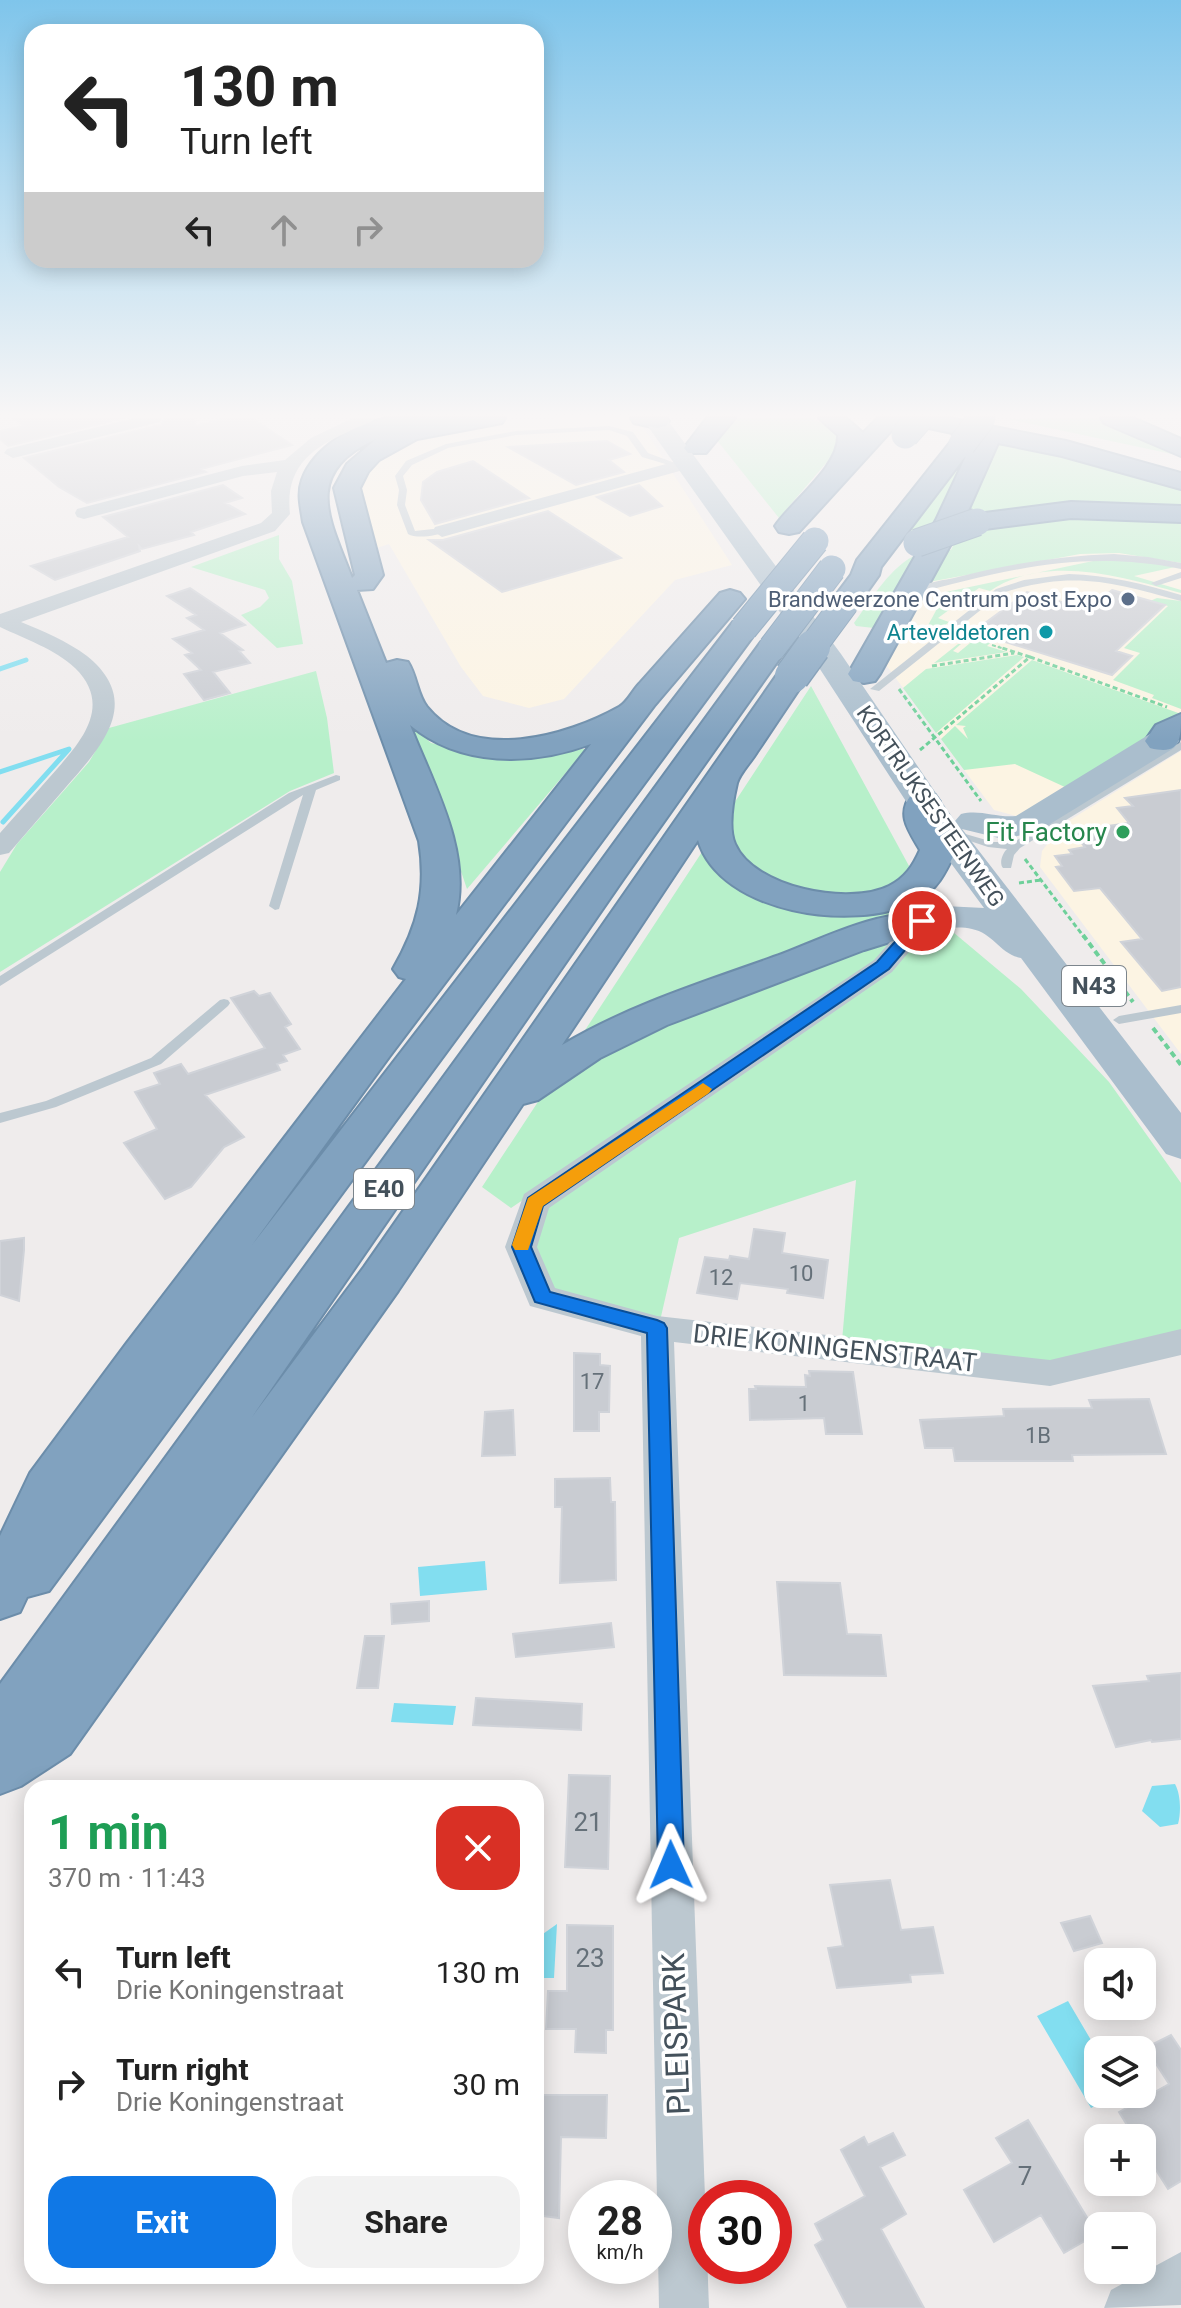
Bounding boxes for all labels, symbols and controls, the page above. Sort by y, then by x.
text: 130 m [180,54,339,120]
icon: left [48,56,152,160]
text: Turn left [180,121,313,163]
icon: left [178,208,222,252]
icon: ahead [262,208,306,252]
icon: right [346,208,390,252]
place label: Brandweerzone Centrum post Expo [768,587,1112,612]
marker: Brandweerzone Centrum post Expo [1119,590,1137,608]
place label: Arteveldetoren [887,620,1030,645]
marker: Arteveldetoren [1037,623,1055,641]
street label: KORTRIJKSESTEENWEG [852,701,1009,912]
place label: Fit Factory [985,817,1107,847]
marker: Fit Factory [1114,823,1132,841]
pin [888,887,956,955]
icon: arrive [900,899,944,943]
road number: N43 [1062,966,1126,1006]
road number: E40 [354,1169,414,1209]
house number: 10 [789,1261,813,1286]
house number: 12 [709,1265,733,1290]
street label: DRIE KONINGENSTRAAT [692,1318,978,1378]
house number: 17 [580,1369,604,1394]
house number: 1 [798,1391,810,1416]
house number: 1B [1025,1423,1051,1448]
text: 1 min [48,1804,169,1861]
button: close [436,1806,520,1890]
house number: 21 [573,1807,603,1837]
position arrow [629,1823,713,1907]
text: 370 m · 11:43 [48,1863,206,1893]
text: Turn left [116,1940,231,1975]
house number: 23 [575,1943,605,1973]
map controls [1084,1948,1156,2284]
button: sound [1084,1948,1156,2020]
icon: left [48,1950,92,1994]
street label: PLEISPARK [654,1951,698,2116]
text: 130 m [436,1955,520,1990]
text: Drie Koningenstraat [116,1975,344,2005]
button: layers [1084,2036,1156,2108]
text: Turn right [116,2052,249,2087]
icon: right [48,2062,92,2106]
text: 30 m [453,2067,520,2102]
text: Drie Koningenstraat [116,2087,344,2117]
button: + [1084,2124,1156,2196]
house number: 7 [1018,2161,1032,2191]
button: Exit [48,2176,276,2268]
button: Share [292,2176,520,2268]
speed limit sign: 30 [688,2180,792,2284]
text: 28 [597,2198,643,2245]
button: − [1084,2212,1156,2284]
text: km/h [597,2240,643,2264]

